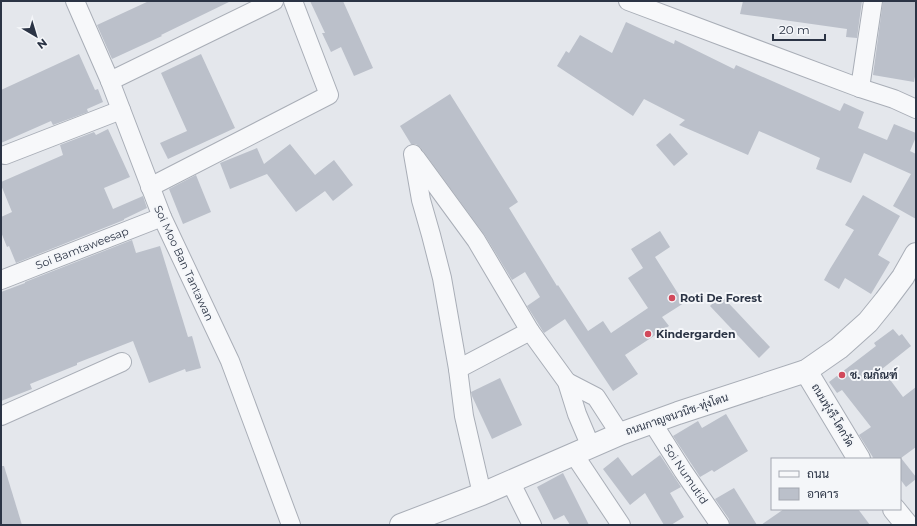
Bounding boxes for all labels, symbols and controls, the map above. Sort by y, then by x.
north arrow [16,16,56,56]
scale bar [773,16,825,42]
text: 20 m [779,22,810,37]
text: N [34,36,50,52]
street label: Soi Moo Ban Tantawan [151,203,217,323]
street label: Soi Bamtaweesap [33,224,131,272]
place label: Roti De Forest [680,291,762,305]
marker: Roti De Forest [667,293,677,303]
place label: Kindergarden [656,327,736,341]
marker: Kindergarden [643,329,653,339]
place label: ช. ณกัณฑ์ [850,367,898,382]
marker: ช. ณกัณฑ์ [837,370,847,380]
street label: ถนนทุ่งรี-โคกวัด [807,380,858,450]
street label: ถนนกาญจนวนิช-ทุ่งโดน [623,389,731,440]
street label: Soi Numutid [661,441,711,507]
legend [771,458,901,510]
text: ถนน [807,466,830,481]
text: อาคาร [807,486,839,501]

